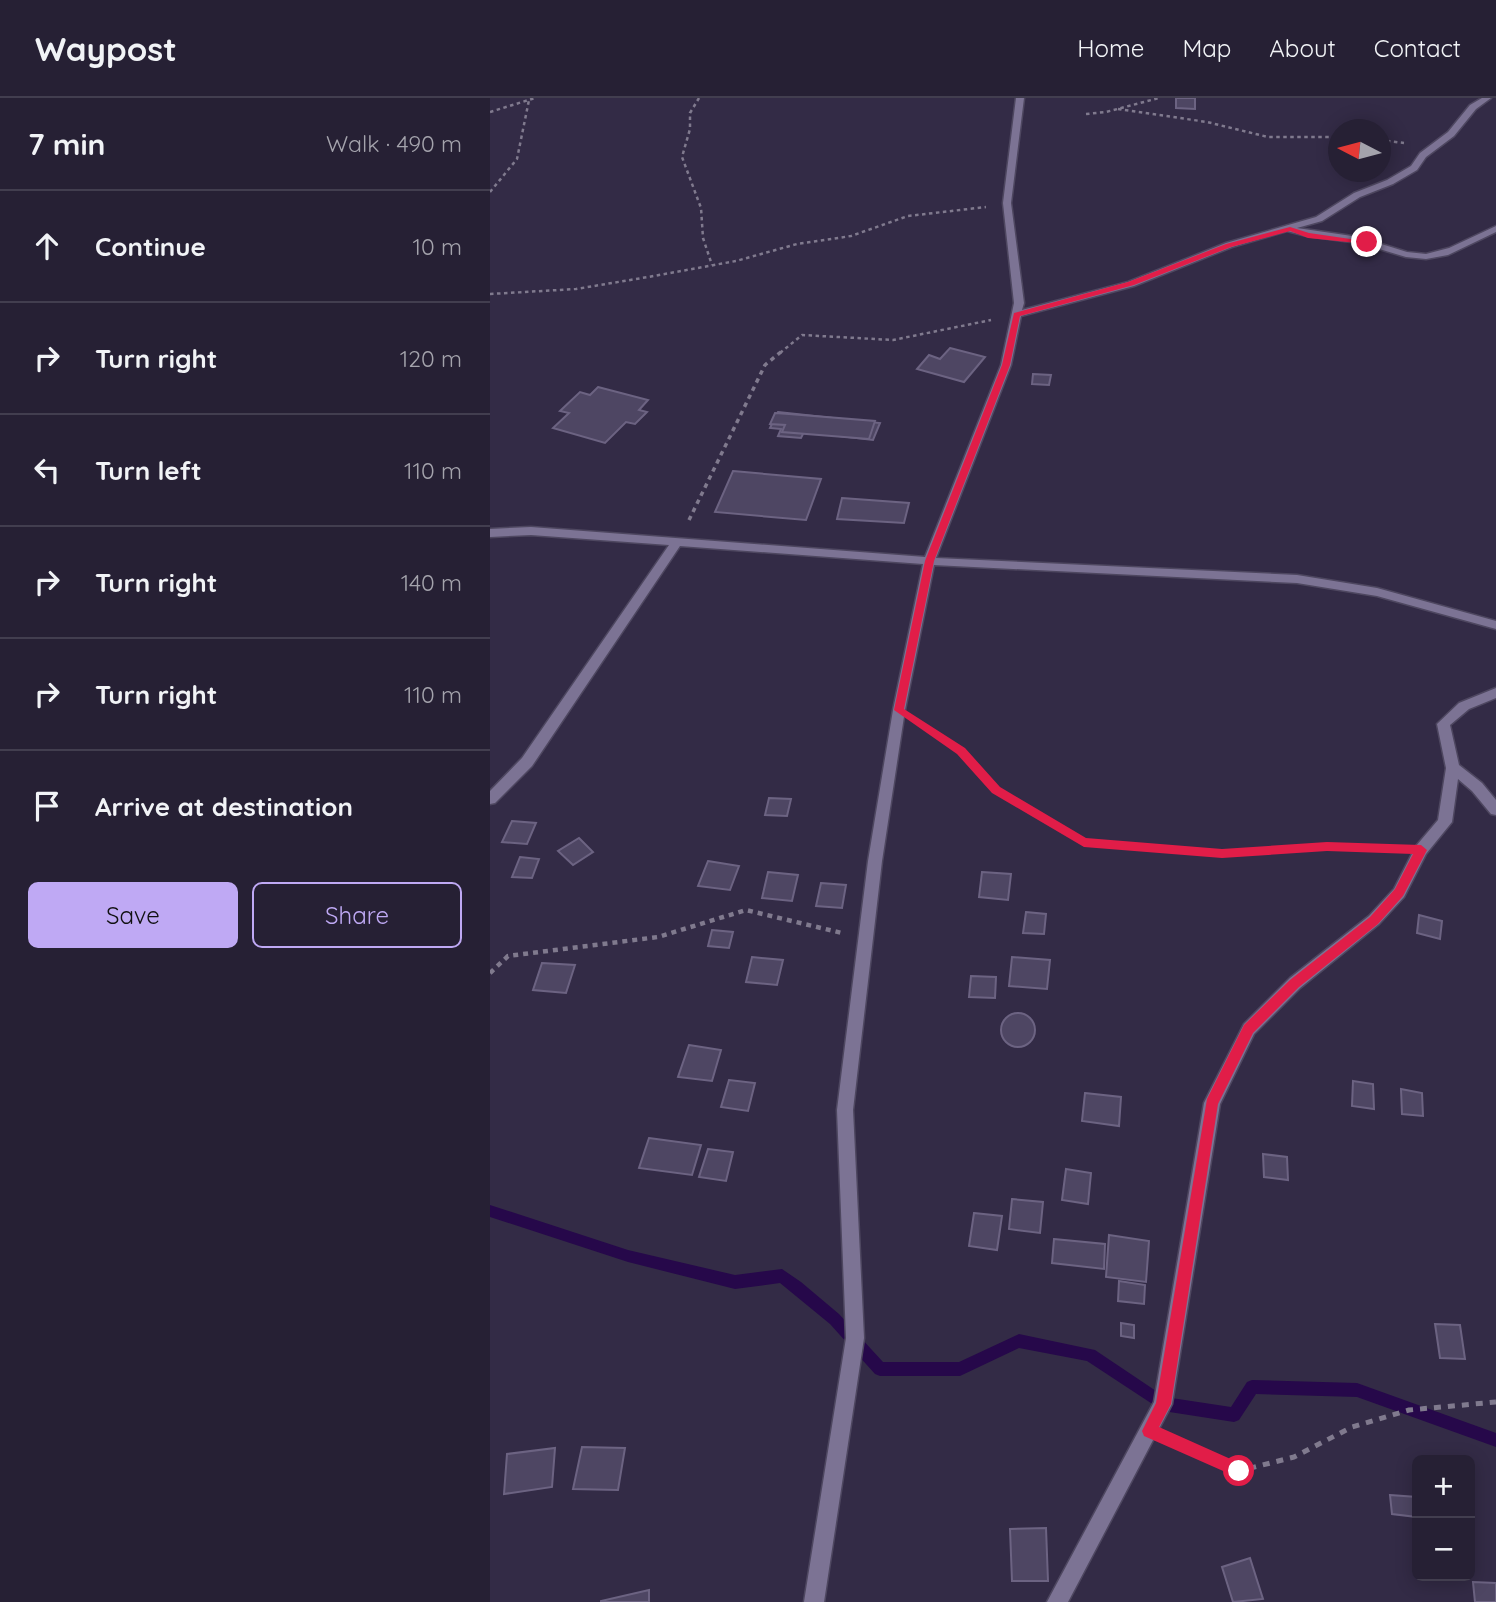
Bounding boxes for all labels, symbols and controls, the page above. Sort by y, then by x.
text: Waypost [35,28,177,69]
text: Home [1077,33,1144,63]
text: Map [1182,33,1231,63]
text: About [1269,33,1336,63]
text: Contact [1374,33,1461,63]
north arrow [1328,119,1391,182]
text: 7 min [28,125,106,163]
text: Walk · 490 m [326,129,462,158]
route end [1351,226,1382,257]
icon: ahead [28,227,66,265]
text: Continue [95,230,206,263]
text: 10 m [413,232,462,261]
icon: right [28,339,66,377]
text: Turn right [95,342,217,375]
text: 120 m [400,344,462,373]
icon: left [28,451,66,489]
text: Turn left [95,454,202,487]
text: 110 m [404,456,462,485]
icon: right [28,563,66,601]
text: Turn right [95,566,217,599]
text: 140 m [401,568,462,597]
icon: right [28,675,66,713]
text: Turn right [95,678,217,711]
text: 110 m [404,680,462,709]
icon: arrive [28,787,66,825]
text: Arrive at destination [95,790,353,823]
button: Save [28,882,238,948]
button: Share [252,882,462,948]
route start [1223,1455,1254,1486]
map controls [1412,1455,1475,1581]
button: + [1412,1455,1475,1518]
button: − [1412,1518,1475,1581]

